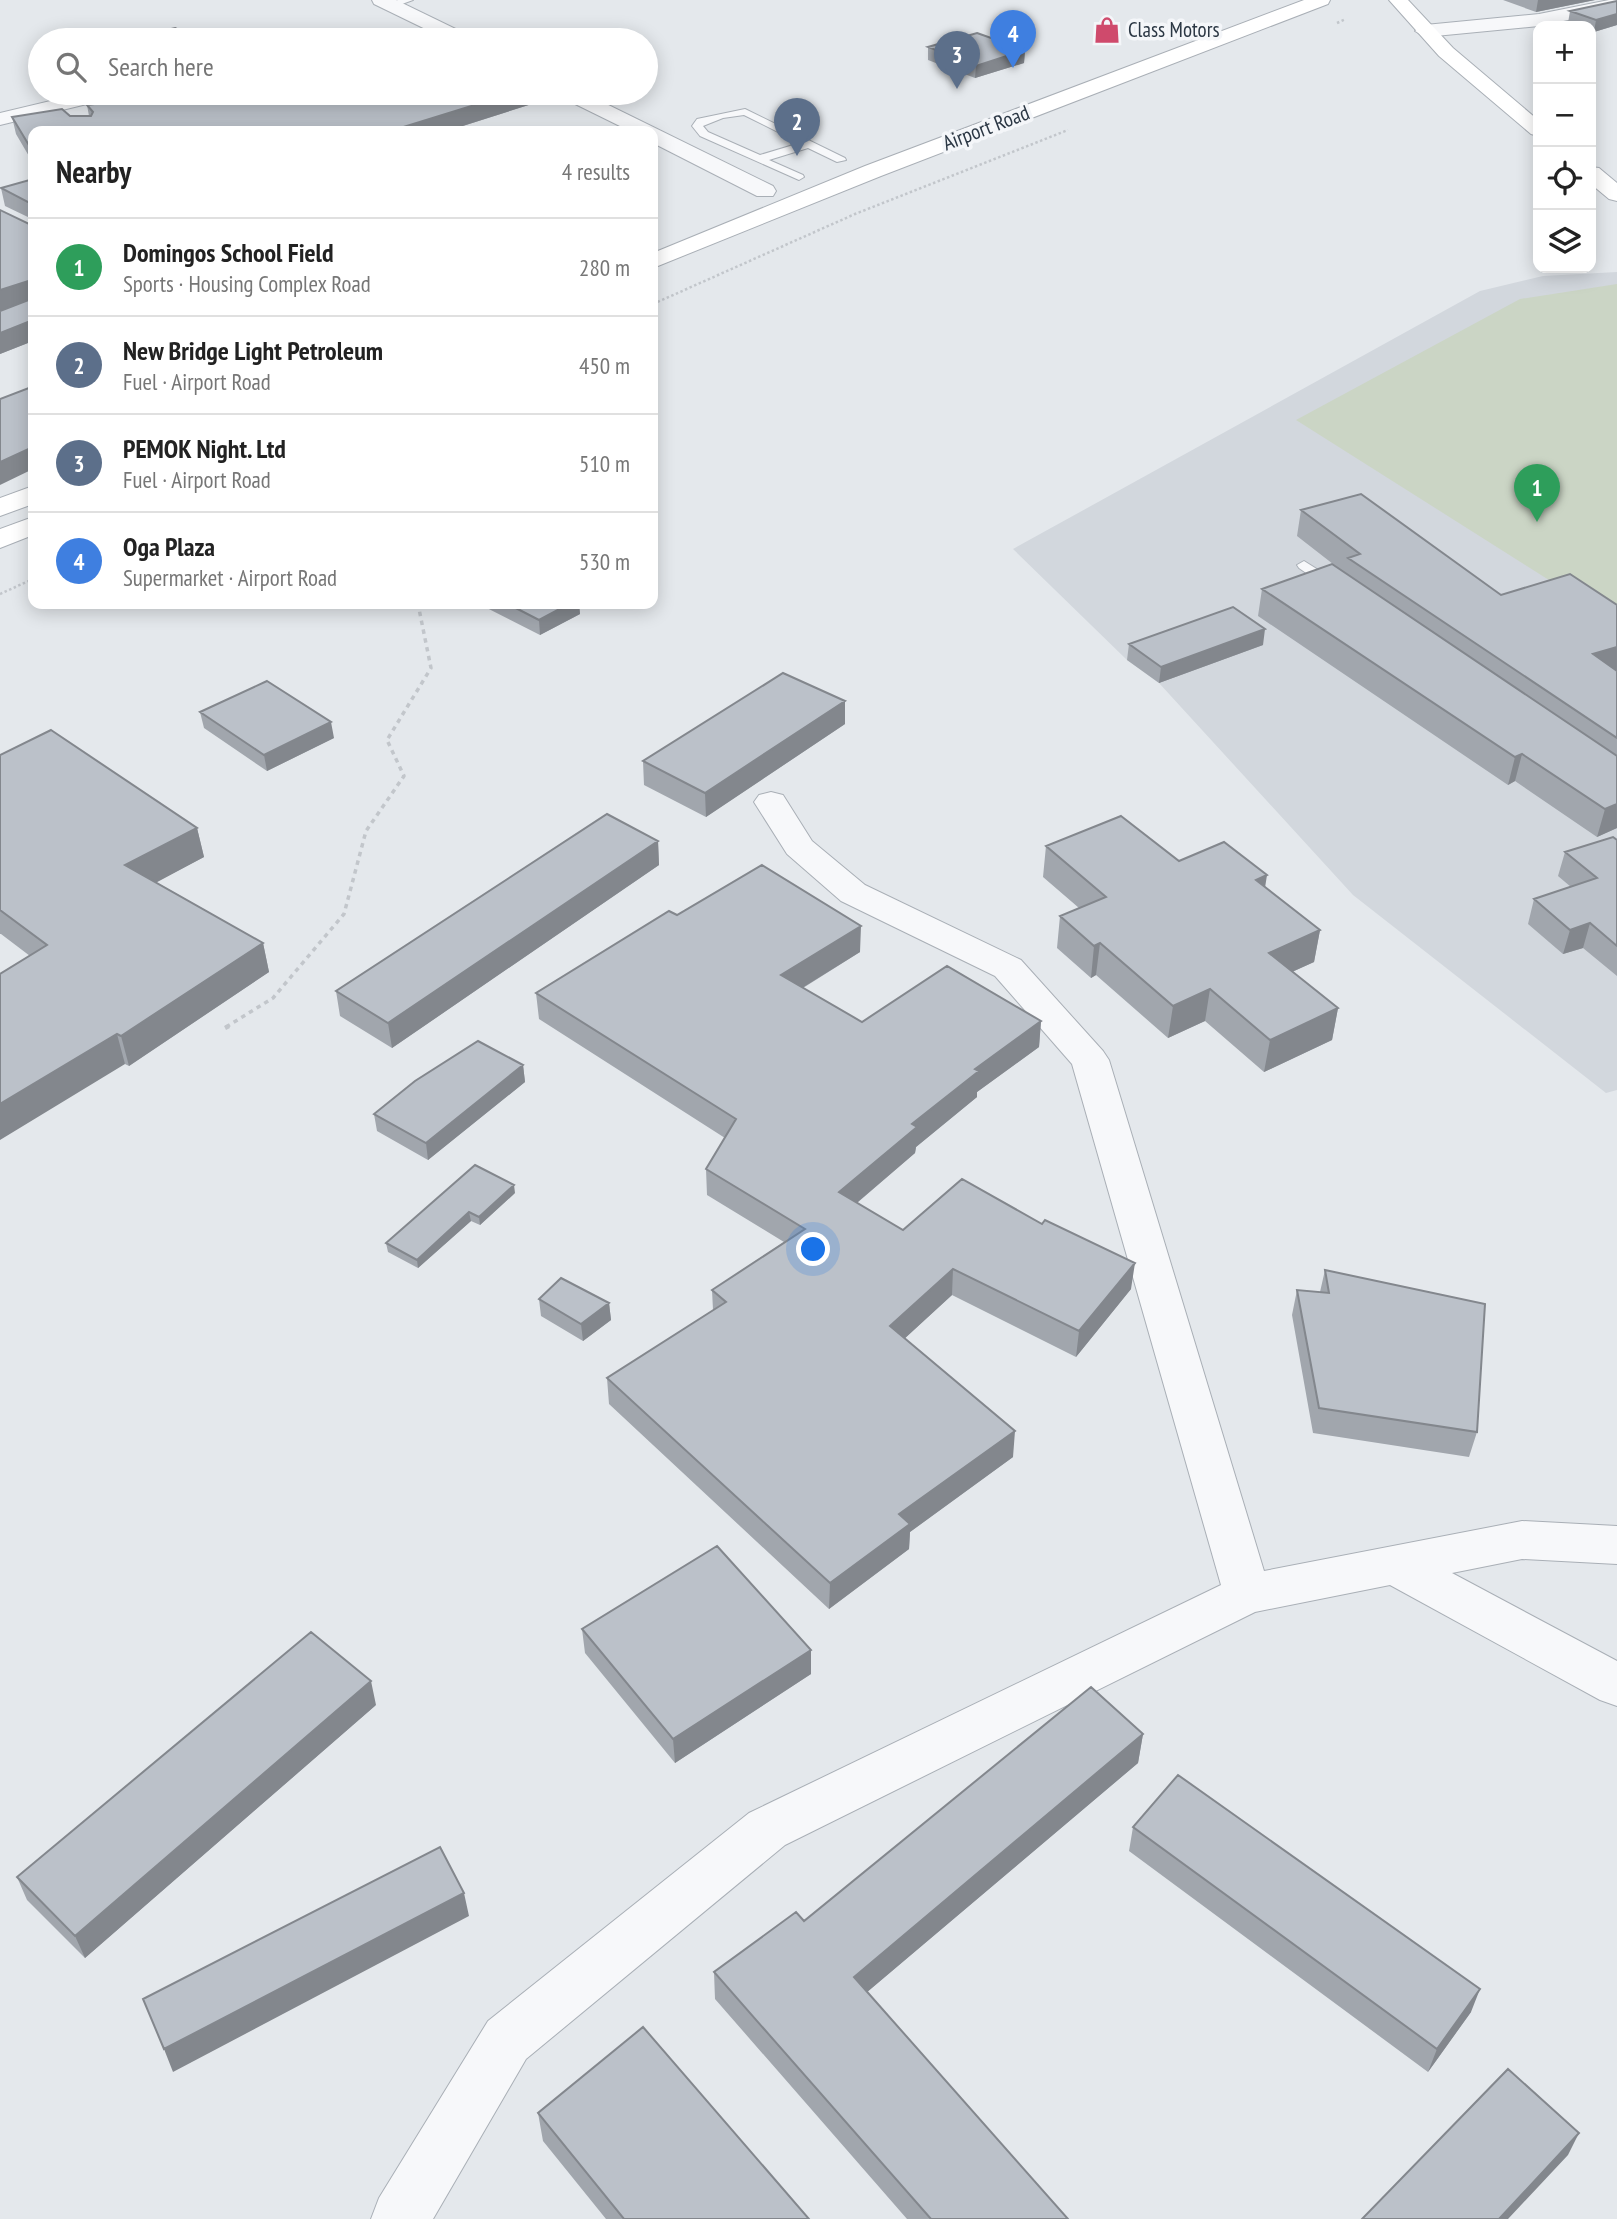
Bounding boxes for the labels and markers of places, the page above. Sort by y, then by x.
pin: 4 [990,10,1036,68]
shop icon: Class Motors [1092,15,1122,45]
place label: Class Motors [1128,16,1220,43]
pin: 3 [934,31,980,89]
pin: 2 [774,98,820,156]
pin: 1 [1514,464,1560,522]

